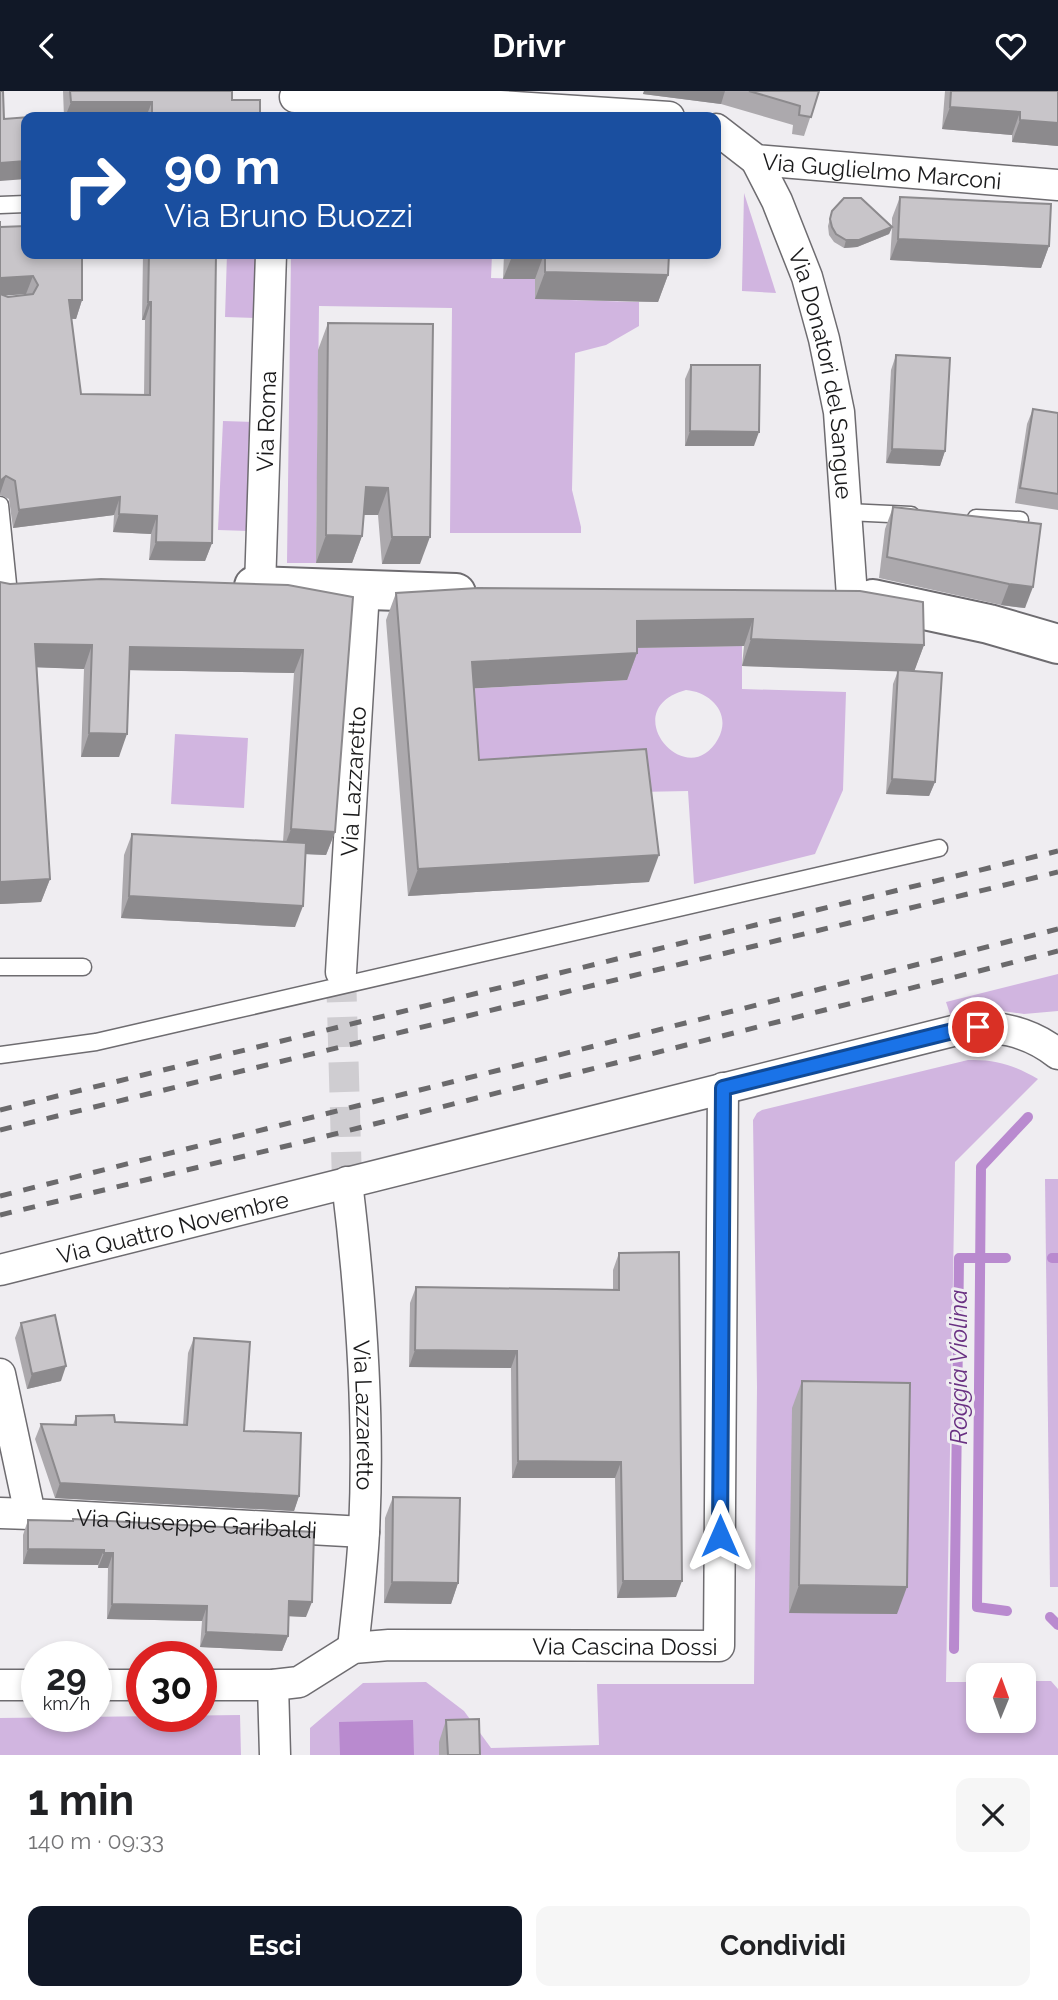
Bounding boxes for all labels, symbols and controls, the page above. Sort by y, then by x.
icon: back [28,27,66,65]
text: Drivr [492,27,566,64]
icon: heart [992,27,1030,65]
text: 90 m [164,138,280,195]
icon: right [49,140,140,231]
street label: Via Guglielmo Marconi [761,147,1003,194]
text: Via Bruno Buozzi [164,197,413,234]
street label: Via Donatori del Sangue [784,244,859,500]
street label: Via Roma [250,370,281,472]
street label: Via Lazzaretto [335,706,371,857]
pin [948,997,1008,1057]
icon: arrive [959,1008,997,1046]
street label: Via Quattro Novembre [54,1185,291,1269]
water label: Roggia Violina [944,1289,973,1445]
street label: Via Lazzaretto [349,1339,379,1491]
position arrow [683,1499,757,1573]
street label: Via Giuseppe Garibaldi [75,1503,318,1543]
street label: Via Cascina Dossi [532,1632,718,1659]
speed limit sign: 30 [126,1641,217,1732]
text: 29 [46,1657,87,1698]
north arrow [966,1663,1036,1733]
map controls [966,1663,1036,1733]
text: km/h [43,1693,90,1714]
text: 1 min [28,1776,134,1825]
button: close [956,1778,1030,1852]
text: 140 m · 09:33 [28,1827,164,1854]
button: Esci [28,1906,522,1986]
button: Condividi [536,1906,1030,1986]

